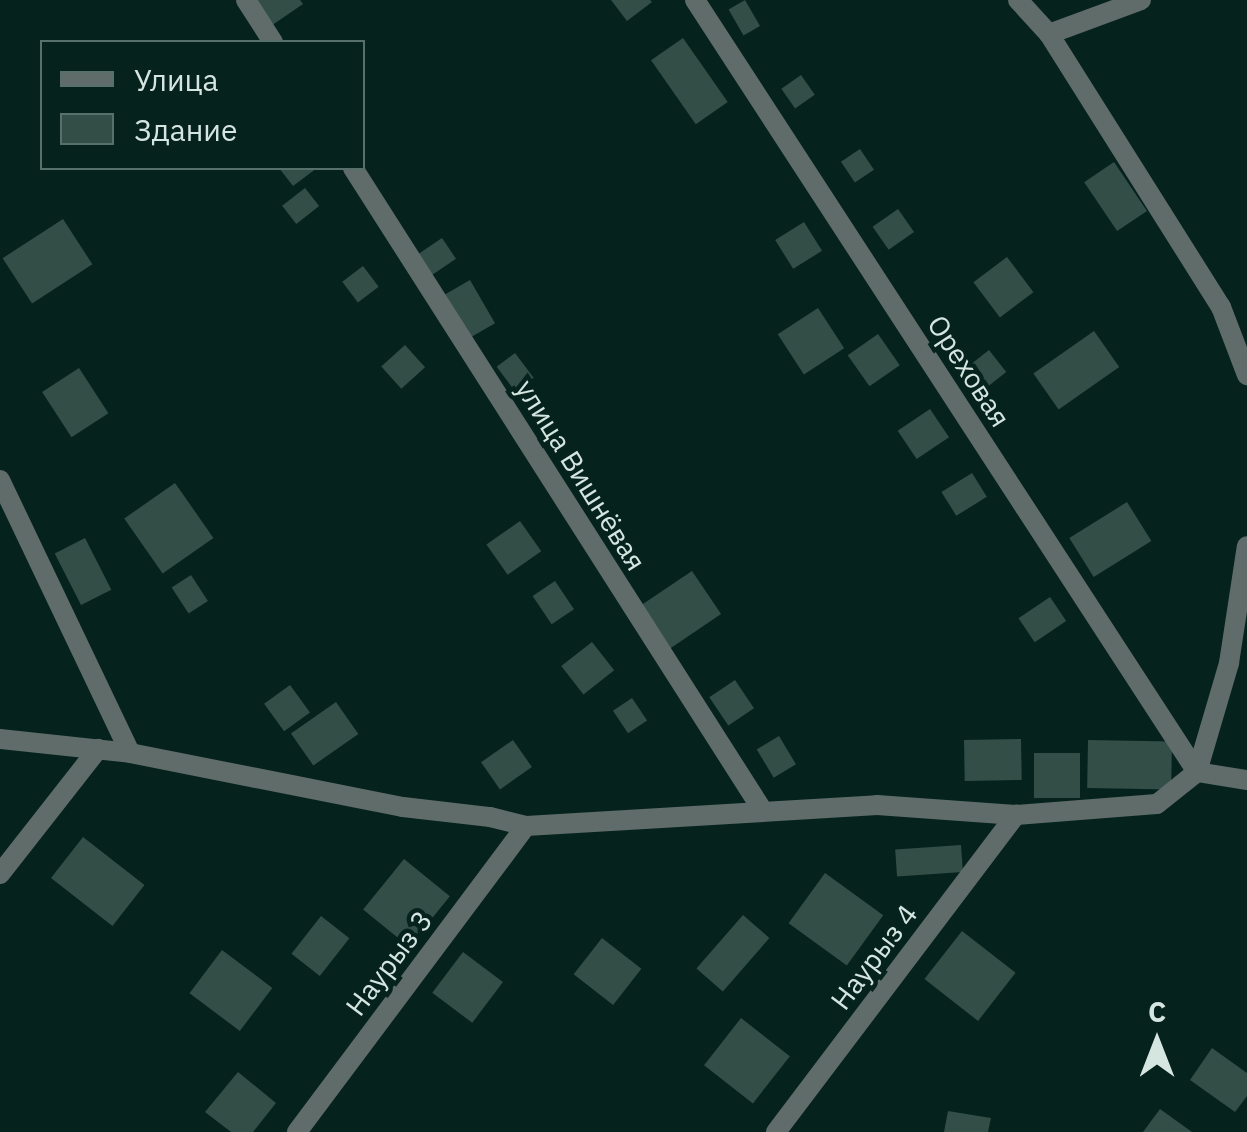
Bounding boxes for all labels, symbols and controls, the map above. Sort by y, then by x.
legend [40,40,365,170]
text: Улица [134,60,219,99]
text: Здание [134,110,237,149]
street label: Ореховая [921,309,1017,433]
street label: улица Вишнёвая [509,373,653,577]
street label: Наурыз 4 [824,898,924,1016]
street label: Наурыз 3 [339,904,439,1022]
north arrow [1107,992,1207,1092]
text: С [1148,993,1166,1030]

